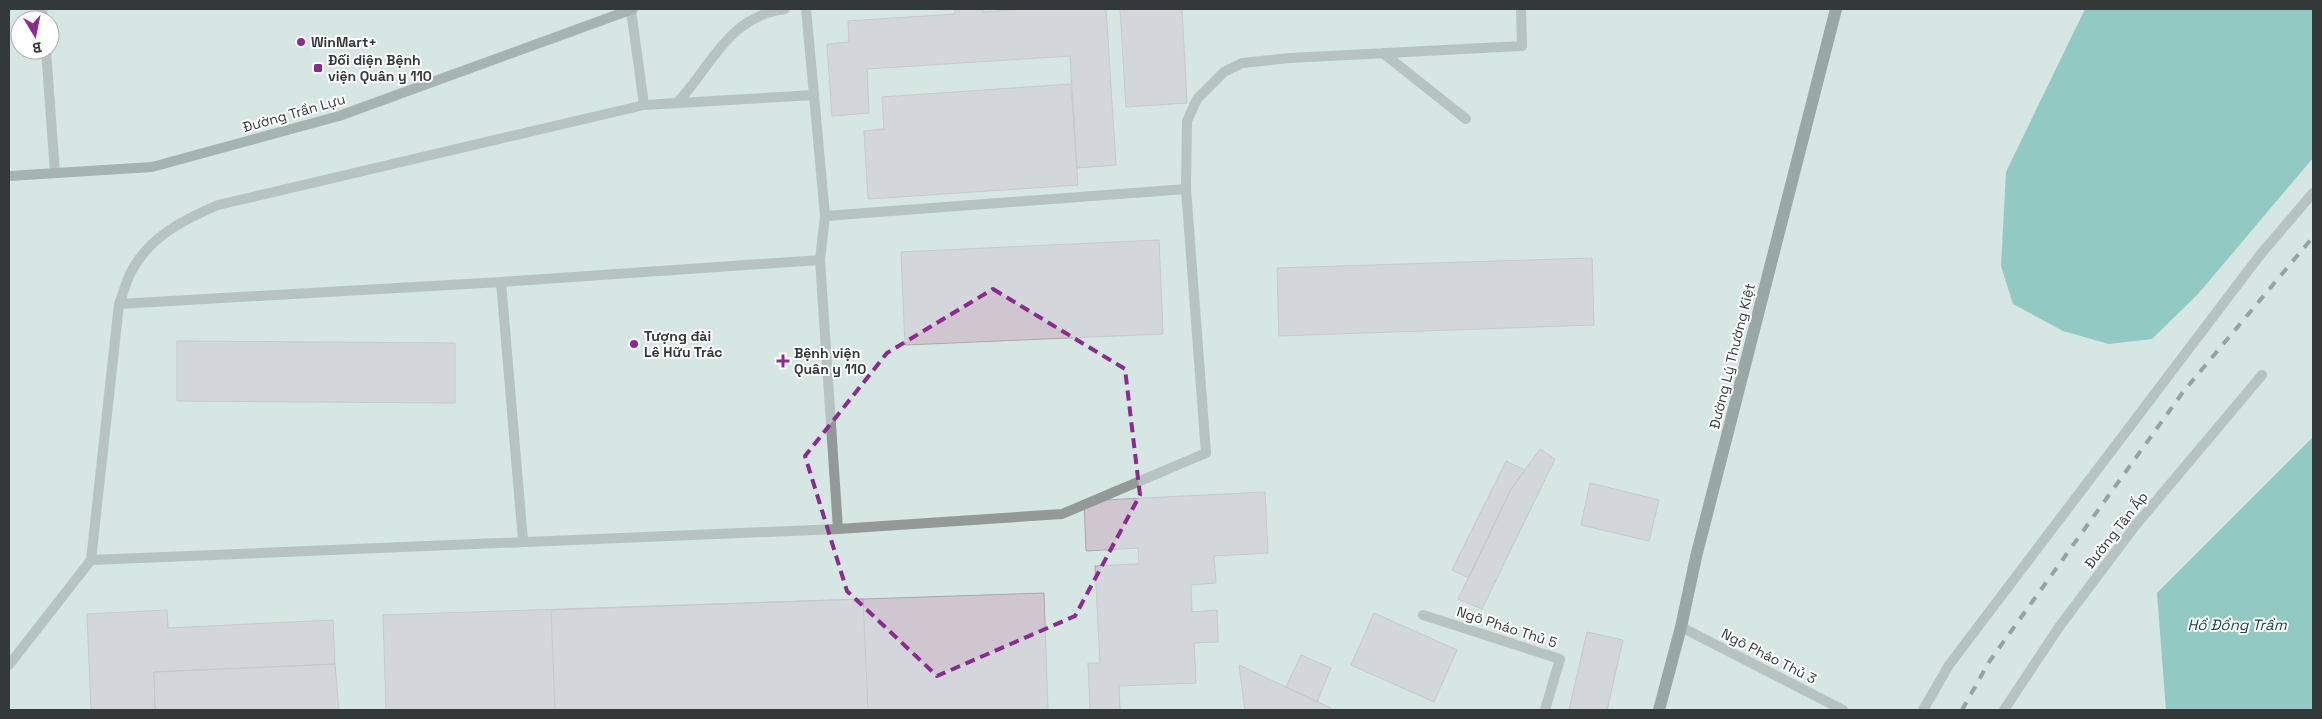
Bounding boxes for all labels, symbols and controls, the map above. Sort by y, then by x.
north arrow [10,10,60,60]
place label: WinMart+ [311,33,377,51]
marker: WinMart+ [295,36,307,48]
text: B [31,38,43,57]
place label: Đối diện Bệnh viện Quân y 110 [328,51,432,85]
marker: Đối diện Bệnh viện Quân y 110 [312,62,324,74]
street label: Đường Trần Lựu [241,90,347,136]
street label: Đường Lý Thường Kiệt [1705,281,1759,431]
place label: Tượng đài Lê Hữu Trác [644,327,723,361]
marker: Tượng đài Lê Hữu Trác [628,338,640,350]
place label: Bệnh viện Quân y 110 [794,344,866,378]
marker: Bệnh viện Quân y 110 [776,354,790,368]
street label: Đường Tân Ấp [2080,488,2152,572]
street label: Ngõ Pháo Thủ 5 [1455,602,1559,652]
water label: Hồ Đồng Trầm [2187,615,2288,634]
street label: Ngõ Pháo Thủ 3 [1718,624,1820,688]

